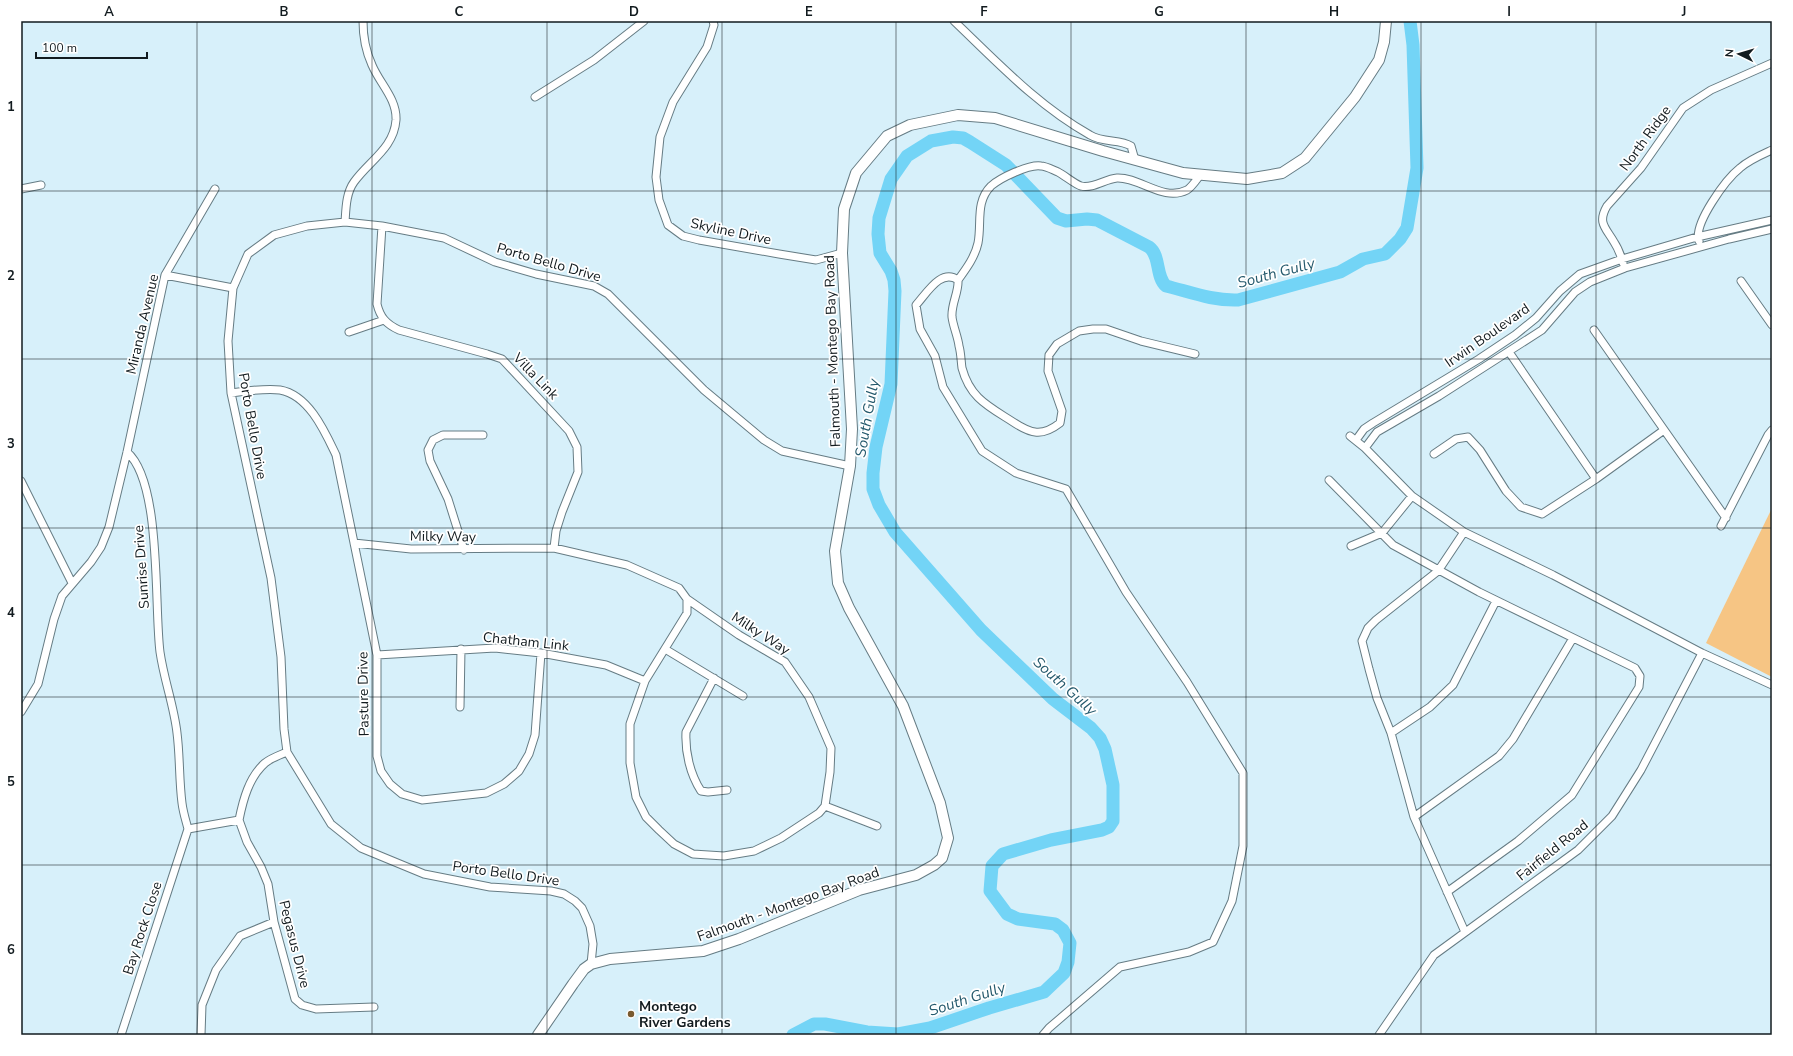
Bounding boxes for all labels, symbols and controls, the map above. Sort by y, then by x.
text: A [104,3,114,21]
text: B [280,3,289,21]
text: C [455,3,464,21]
text: D [629,3,639,21]
text: E [805,3,813,21]
text: F [980,3,988,21]
text: G [1154,3,1164,21]
text: H [1329,3,1339,21]
text: I [1507,3,1511,21]
text: J [1681,3,1686,21]
scale bar [36,34,147,60]
north arrow [1719,34,1759,74]
text: 100 m [42,40,77,56]
text: N [1722,48,1737,58]
text: 1 [7,98,15,116]
street label: North Ridge [1615,102,1676,175]
street label: Skyline Drive [689,214,773,249]
street label: Porto Bello Drive [495,239,603,286]
water label: South Gully [1235,253,1318,293]
street label: Falmouth - Montego Bay Road [820,255,845,447]
text: 2 [7,267,15,285]
street label: Miranda Avenue [122,272,163,376]
street label: Irwin Boulevard [1441,299,1534,372]
street label: Villa Link [508,348,563,405]
street label: Porto Bello Drive [234,371,271,481]
water label: South Gully [850,376,884,459]
text: 3 [7,435,15,453]
street label: Sunrise Drive [129,525,154,609]
street label: Milky Way [410,526,477,547]
text: 4 [7,604,15,622]
street label: Milky Way [728,607,794,660]
street label: Chatham Link [482,628,571,656]
street label: Pasture Drive [353,652,374,736]
water label: South Gully [1029,652,1102,721]
text: 5 [7,773,15,791]
street label: Fairfield Road [1512,816,1592,885]
street label: Porto Bello Drive [451,857,561,890]
street label: Falmouth - Montego Bay Road [695,863,882,946]
street label: Bay Rock Close [118,879,167,977]
street label: Pegasus Drive [274,898,315,990]
text: 6 [7,941,15,959]
water label: South Gully [926,977,1009,1021]
place label: Montego River Gardens [639,997,731,1032]
marker: Montego River Gardens [626,1009,636,1019]

